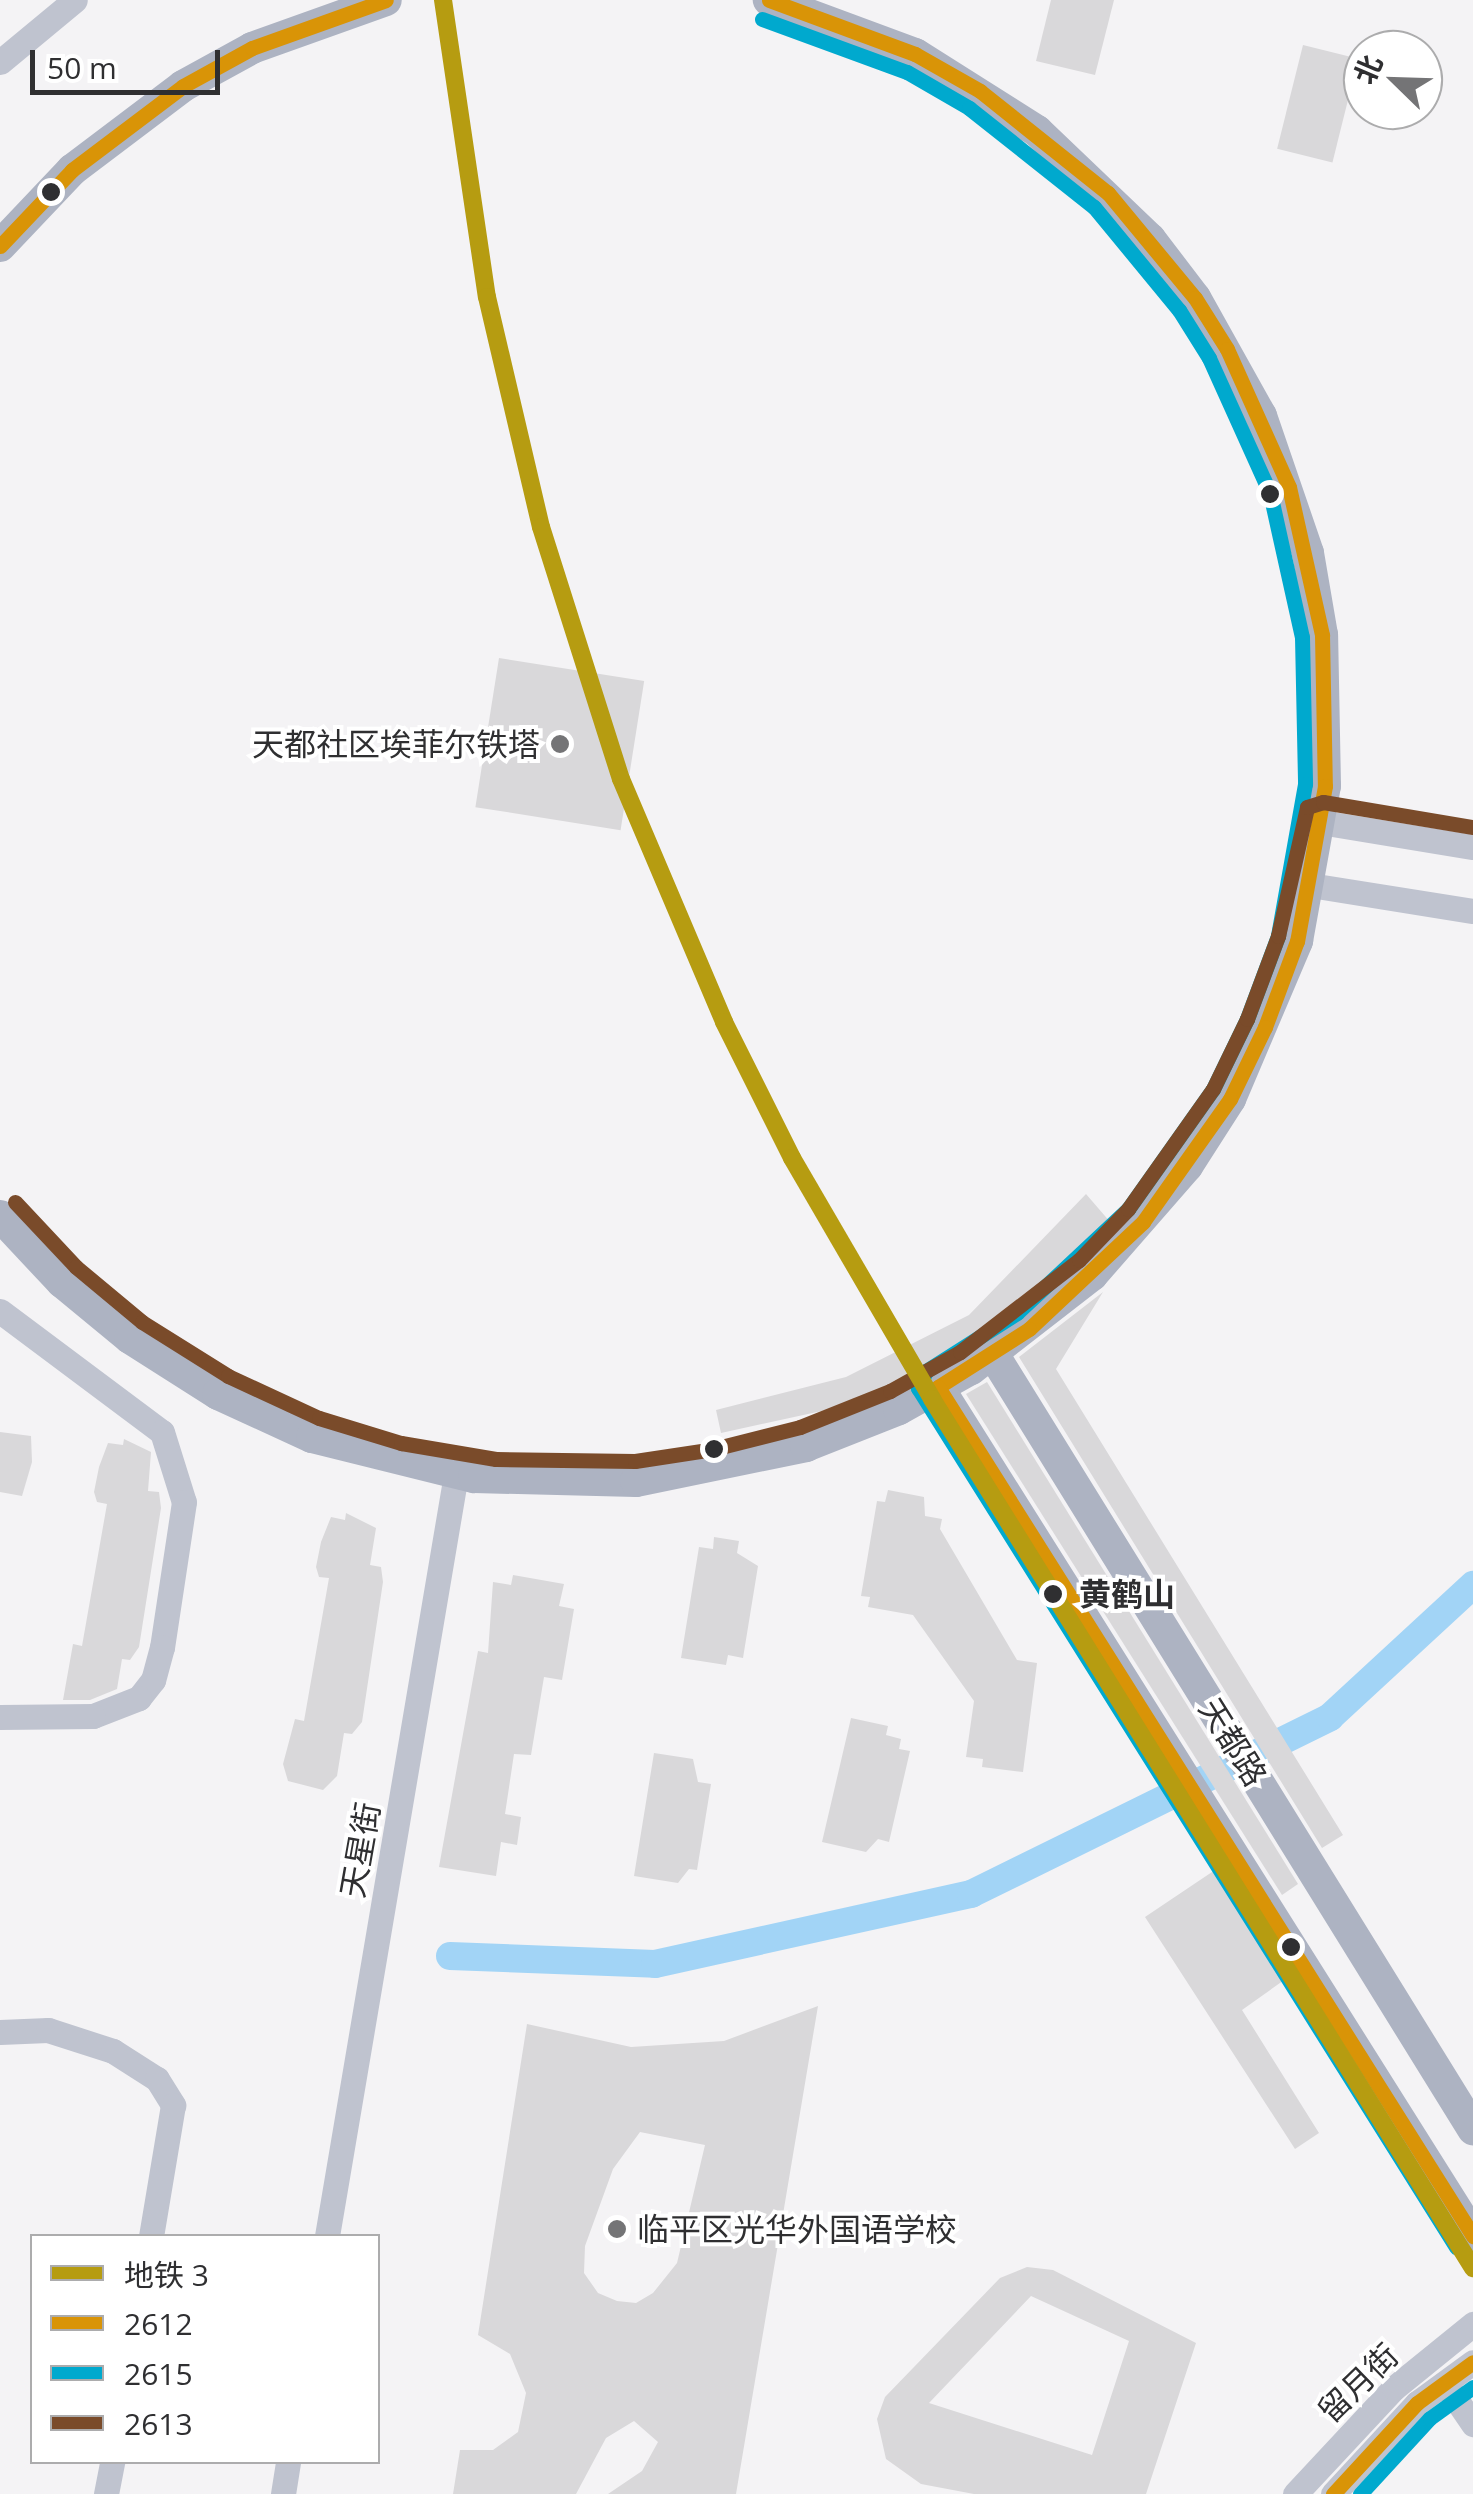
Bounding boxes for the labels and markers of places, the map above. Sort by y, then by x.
unlabelled marker [41,182,61,202]
unlabelled marker [1260,484,1280,504]
place label: 天都社区埃菲尔铁塔 [252,725,540,763]
marker: 天都社区埃菲尔铁塔 [549,733,571,755]
unlabelled marker [704,1439,724,1459]
place label: 黄鹤山 [1079,1575,1175,1613]
marker: 黄鹤山 [1036,1577,1070,1611]
unlabelled marker [1281,1937,1301,1957]
place label: 临平区光华外国语学校 [637,2210,957,2248]
marker: 临平区光华外国语学校 [606,2218,628,2240]

